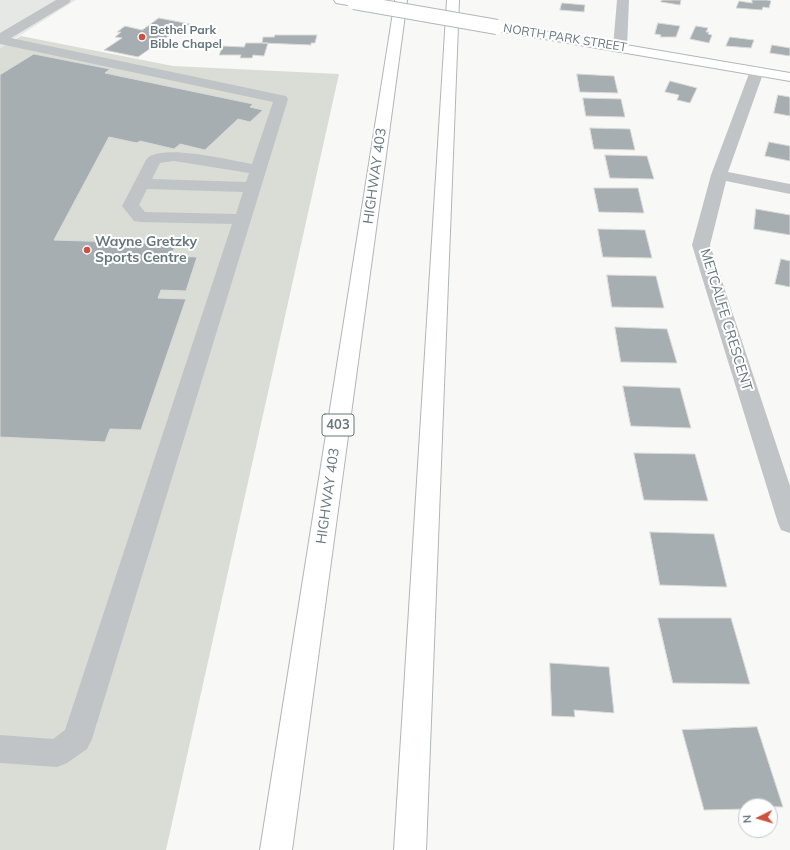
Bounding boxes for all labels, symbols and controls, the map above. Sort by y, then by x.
street label: NORTH PARK STREET [502,21,628,55]
place label: Bethel Park Bible Chapel [150,23,222,51]
marker: Bethel Park Bible Chapel [137,32,147,42]
street label: HIGHWAY 403 [360,127,390,225]
place label: Wayne Gretzky Sports Centre [95,234,197,266]
marker: Wayne Gretzky Sports Centre [82,245,92,255]
street label: METCALFE CRESCENT [696,247,756,393]
road number: 403 [322,414,354,436]
street label: HIGHWAY 403 [313,447,343,545]
north arrow [738,798,778,838]
text: N [740,814,754,824]

